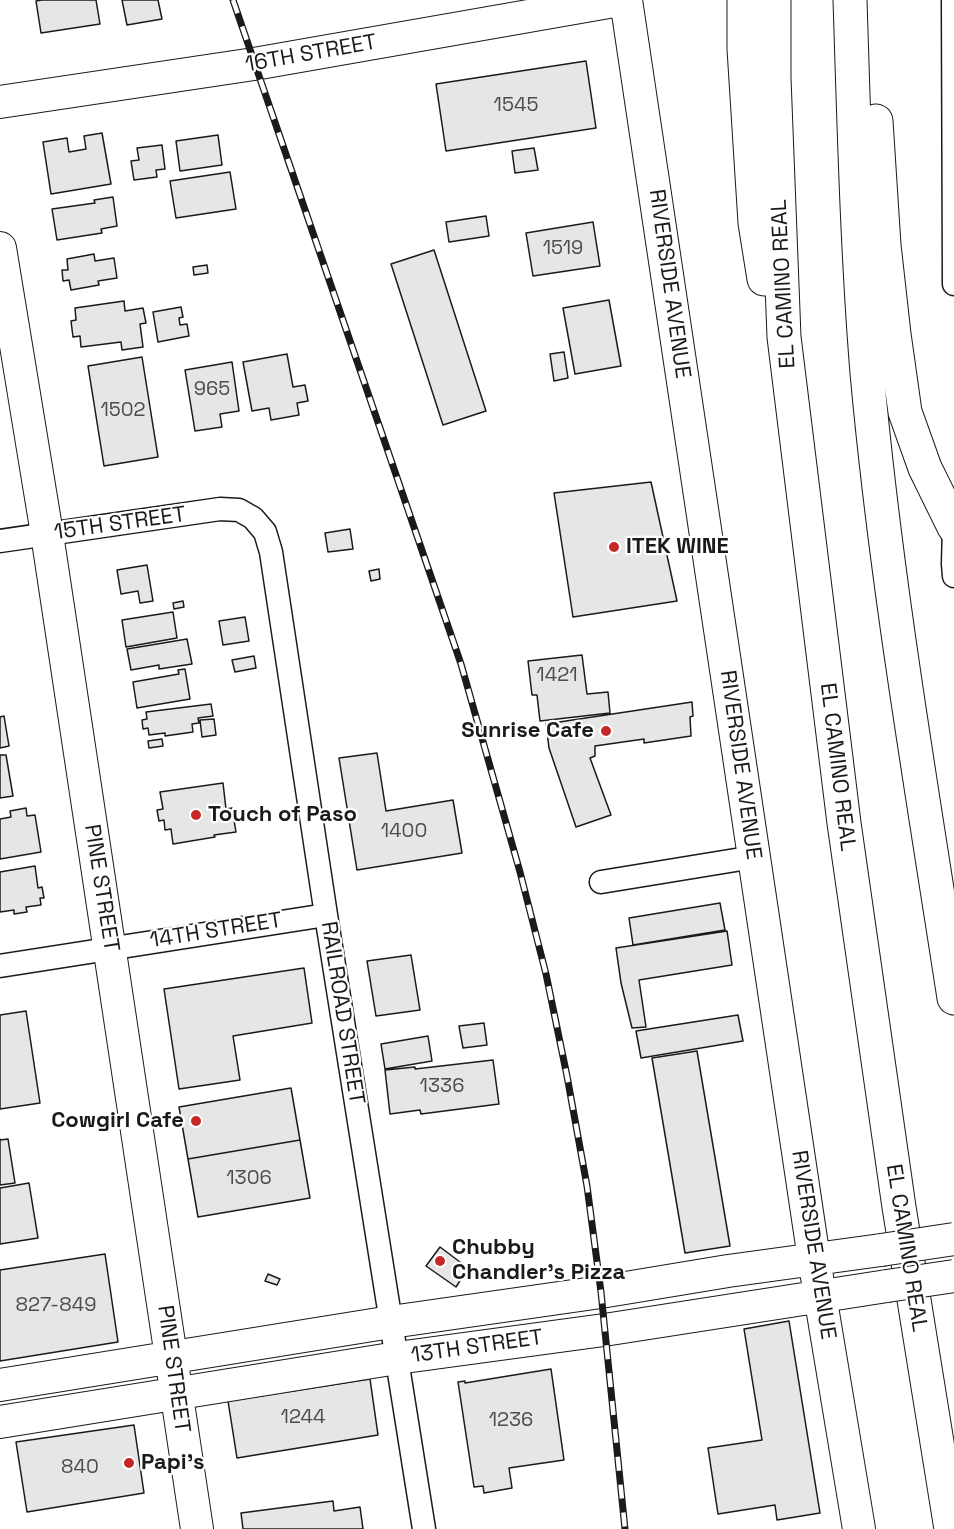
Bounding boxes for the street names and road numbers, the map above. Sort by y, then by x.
street label: 16TH STREET [243,29,379,79]
street label: RIVERSIDE AVENUE [643,188,695,380]
street label: EL CAMINO REAL [766,199,802,369]
street label: 15TH STREET [52,502,188,546]
street label: RIVERSIDE AVENUE [714,669,766,861]
street label: EL CAMINO REAL [814,681,860,853]
street label: PINE STREET [78,822,124,954]
street label: 14TH STREET [148,908,284,954]
street label: RAILROAD STREET [314,920,370,1106]
street label: RIVERSIDE AVENUE [785,1149,841,1341]
street label: EL CAMINO REAL [880,1162,932,1334]
street label: PINE STREET [151,1303,195,1435]
street label: 13TH STREET [409,1325,545,1369]

